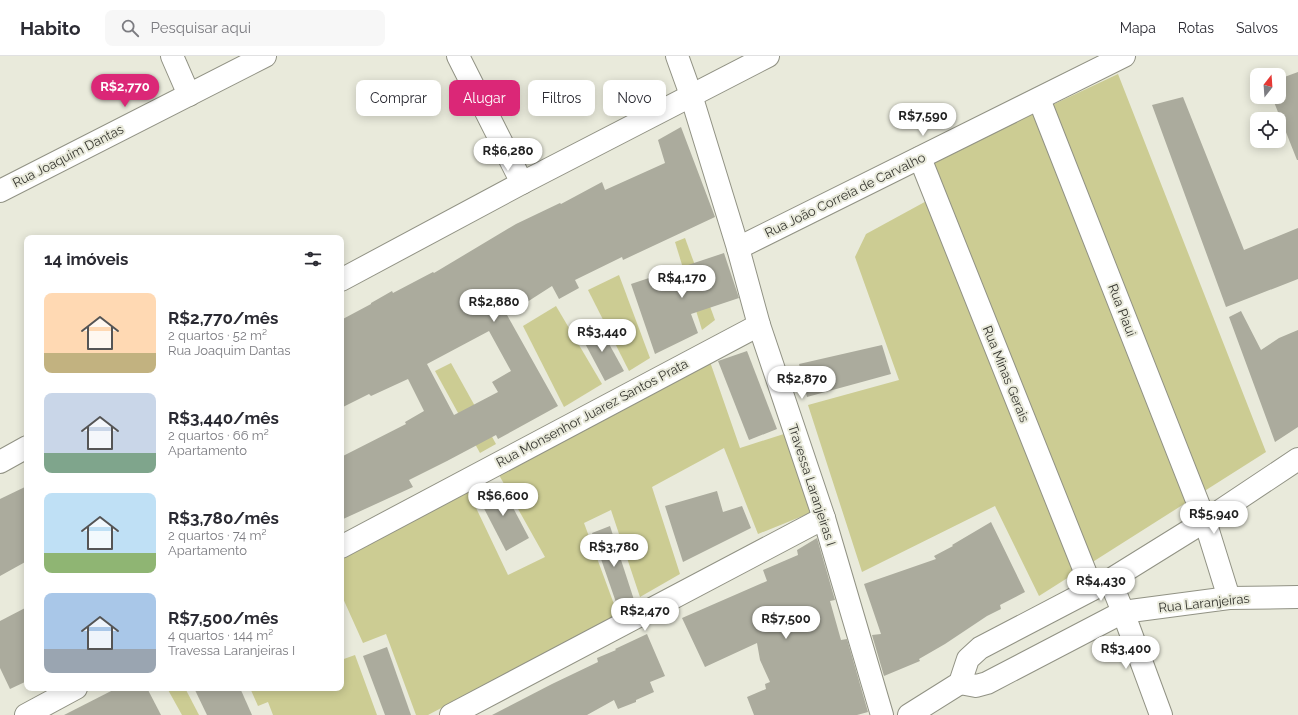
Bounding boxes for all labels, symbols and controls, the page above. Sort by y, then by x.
search box [105,10,385,46]
text: Habito [20,17,81,39]
icon: search [119,17,141,39]
text: Pesquisar aqui [151,19,251,37]
text: Mapa [1120,20,1156,36]
text: Rotas [1178,20,1214,36]
text: Salvos [1236,20,1278,36]
north arrow [1250,68,1286,104]
map controls [1250,68,1286,148]
pin: R$2,770 [88,74,162,108]
text: R$2,770 [100,79,150,94]
chip: Comprar [356,80,441,116]
chip: Alugar [449,80,520,116]
chip: Filtros [528,80,595,116]
chip: Novo [603,80,666,116]
pin: R$7,590 [886,103,960,137]
text: R$7,590 [898,108,948,123]
button: locate [1250,112,1286,148]
street label: Rua Joaquim Dantas [10,122,126,190]
pin: R$6,280 [471,138,545,172]
text: R$6,280 [483,143,533,158]
street label: Rua João Correia de Carvalho [762,149,928,241]
icon: filters [302,248,324,270]
text: 14 imóveis [44,249,128,269]
pin: R$4,170 [645,265,719,299]
text: R$4,170 [657,270,707,285]
street label: Rua Piaui [1105,282,1139,338]
pin: R$2,880 [457,289,531,323]
text: R$2,880 [469,294,519,309]
text: R$2,770/mês [168,308,278,328]
icon: home [76,309,124,357]
pin: R$3,440 [565,319,639,353]
text: R$3,440 [577,324,627,339]
street label: Rua Minas Gerais [980,324,1032,424]
text: 2 quartos · 52 m² [168,328,267,343]
text: Rua Joaquim Dantas [168,343,291,358]
street label: Rua Monsenhor Juarez Santos Prata [494,356,690,470]
pin: R$2,870 [765,366,839,400]
text: R$2,870 [777,371,827,386]
text: R$3,440/mês [168,408,279,428]
icon: home [76,409,124,457]
street label: Travessa Laranjeiras I [785,422,839,548]
text: 2 quartos · 66 m² [168,428,269,443]
text: Apartamento [168,443,247,458]
pin: R$6,600 [466,483,540,517]
text: R$6,600 [477,488,529,503]
pin: R$5,940 [1177,501,1251,535]
text: R$5,940 [1189,506,1239,521]
text: R$3,780/mês [168,508,279,528]
icon: home [76,509,124,557]
text: 2 quartos · 74 m² [168,528,267,543]
pin: R$3,780 [577,534,651,568]
text: R$3,780 [589,539,639,554]
text: Apartamento [168,543,247,558]
pin: R$4,430 [1064,568,1138,602]
text: R$4,430 [1076,573,1126,588]
street label: Rua Laranjeiras [1158,591,1250,615]
pin: R$2,470 [608,598,682,632]
text: R$2,470 [620,603,670,618]
pin: R$7,500 [749,606,823,640]
text: R$7,500/mês [168,608,278,628]
icon: home [76,609,124,657]
text: R$7,500 [761,611,811,626]
text: 4 quartos · 144 m² [168,628,273,643]
pin: R$3,400 [1089,636,1163,670]
text: R$3,400 [1101,641,1151,656]
text: Travessa Laranjeiras I [168,643,295,658]

